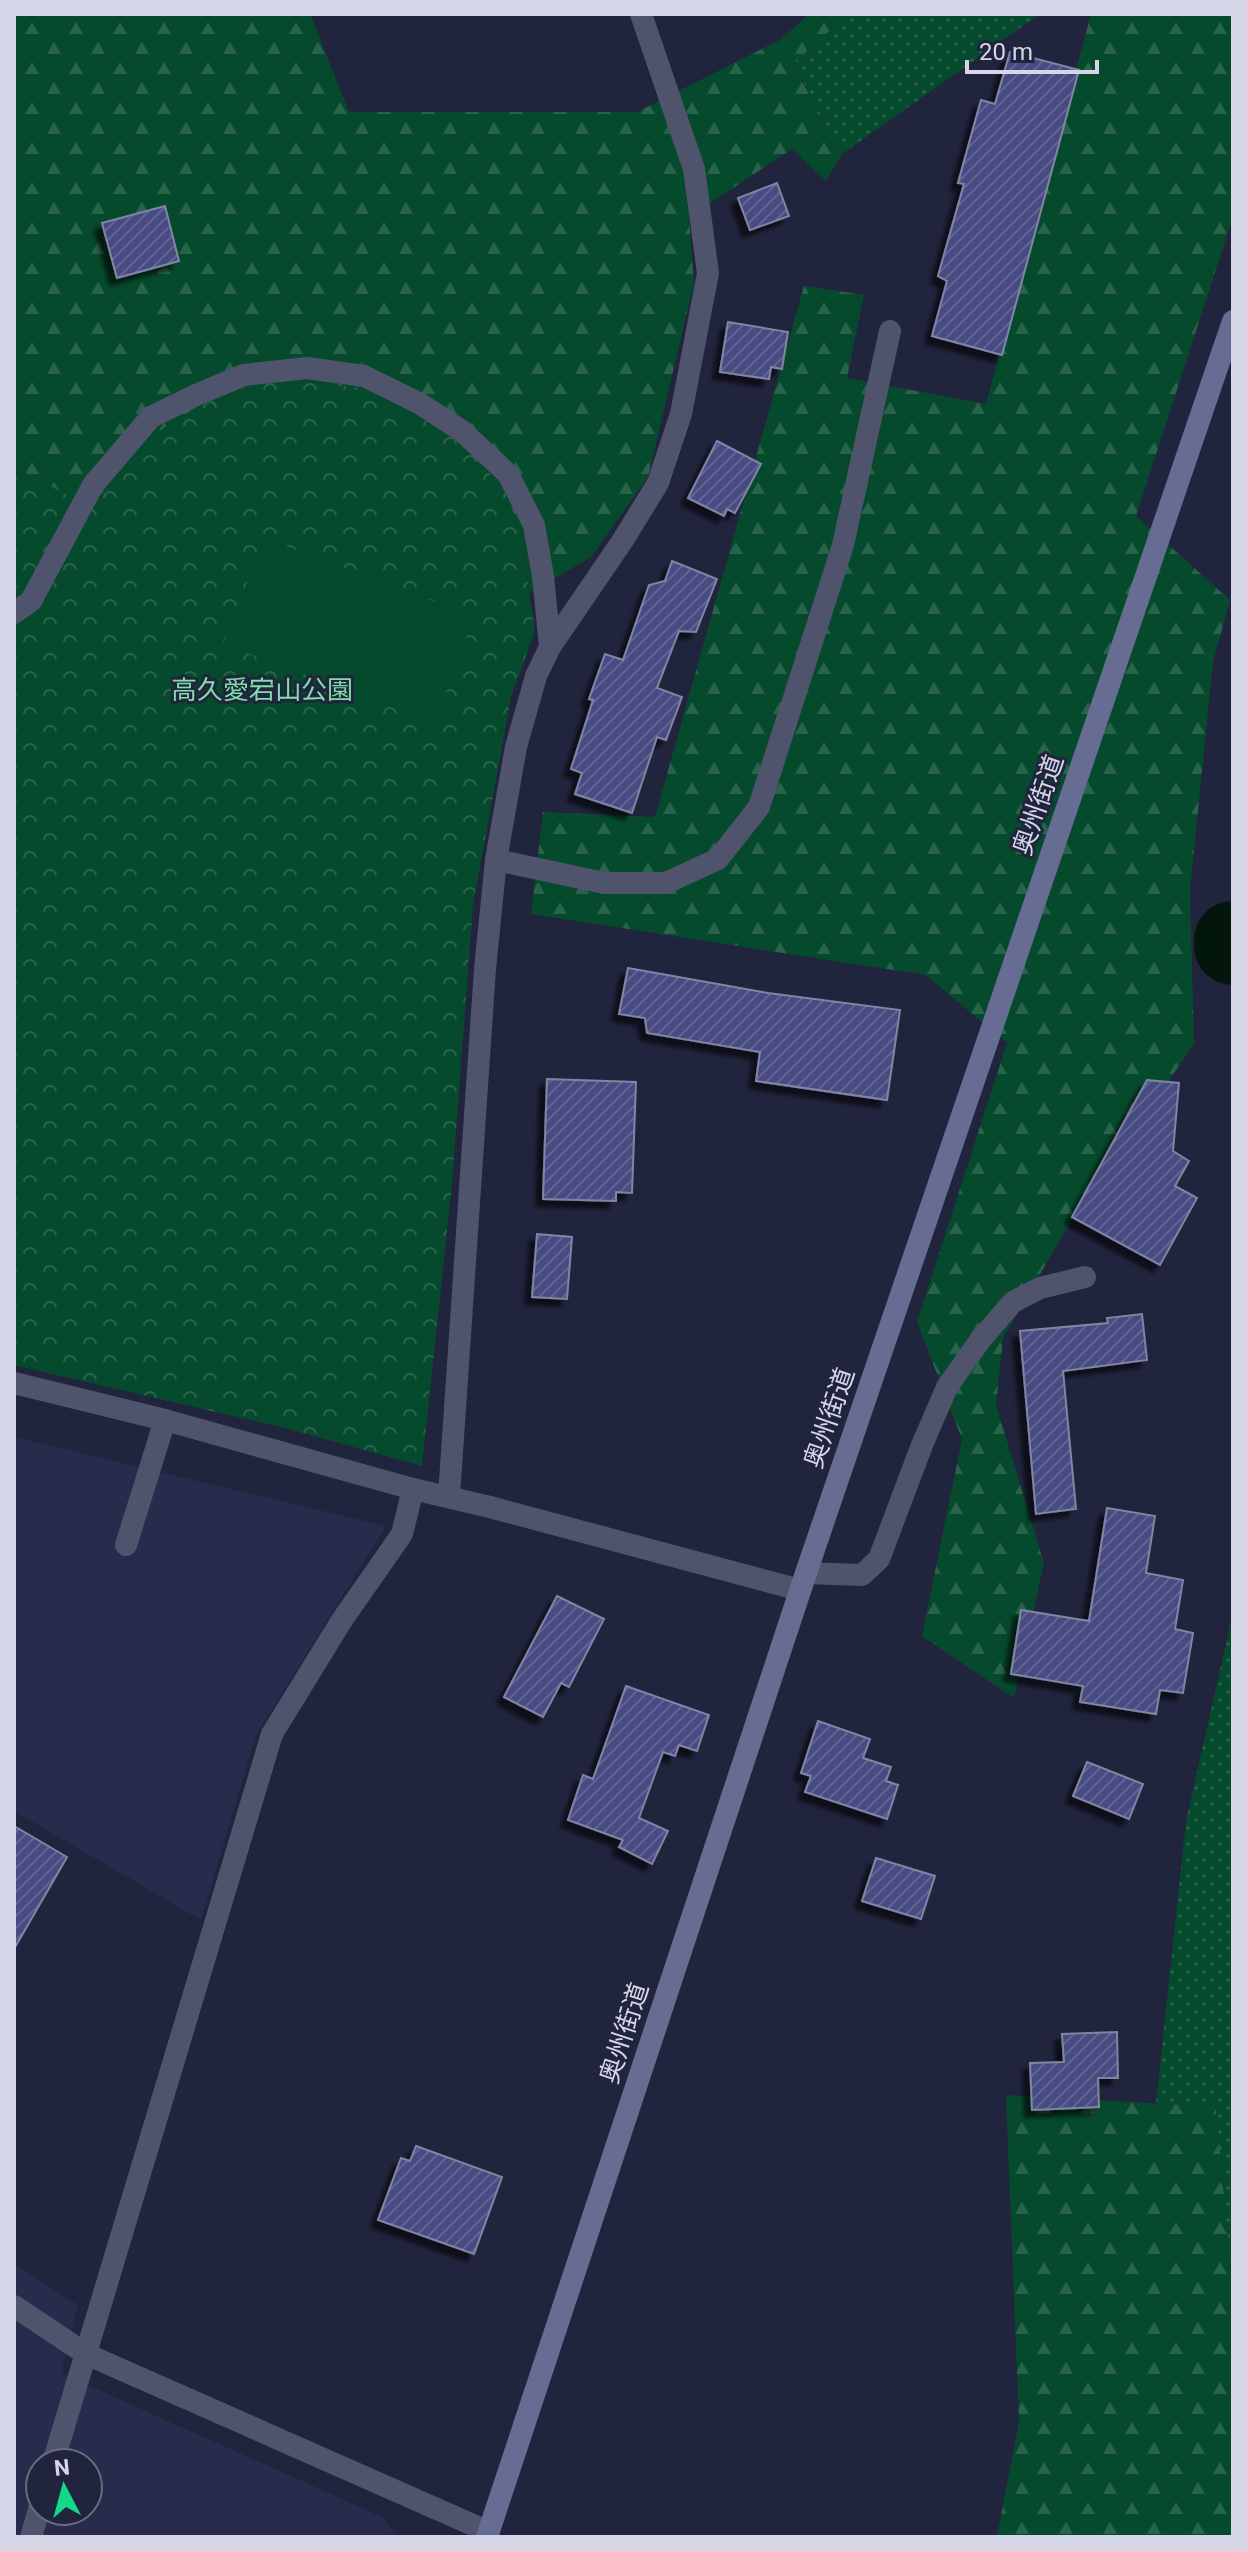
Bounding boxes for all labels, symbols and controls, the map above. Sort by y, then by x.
scale bar [967,24,1097,74]
text: 20 m [979,38,1033,66]
park label: 高久愛宕山公園 [171,675,353,705]
street label: 奥州街道 [1007,751,1069,859]
street label: 奥州街道 [798,1364,860,1472]
street label: 奥州街道 [594,1979,654,2087]
north arrow [24,2447,104,2527]
text: N [53,2454,71,2481]

